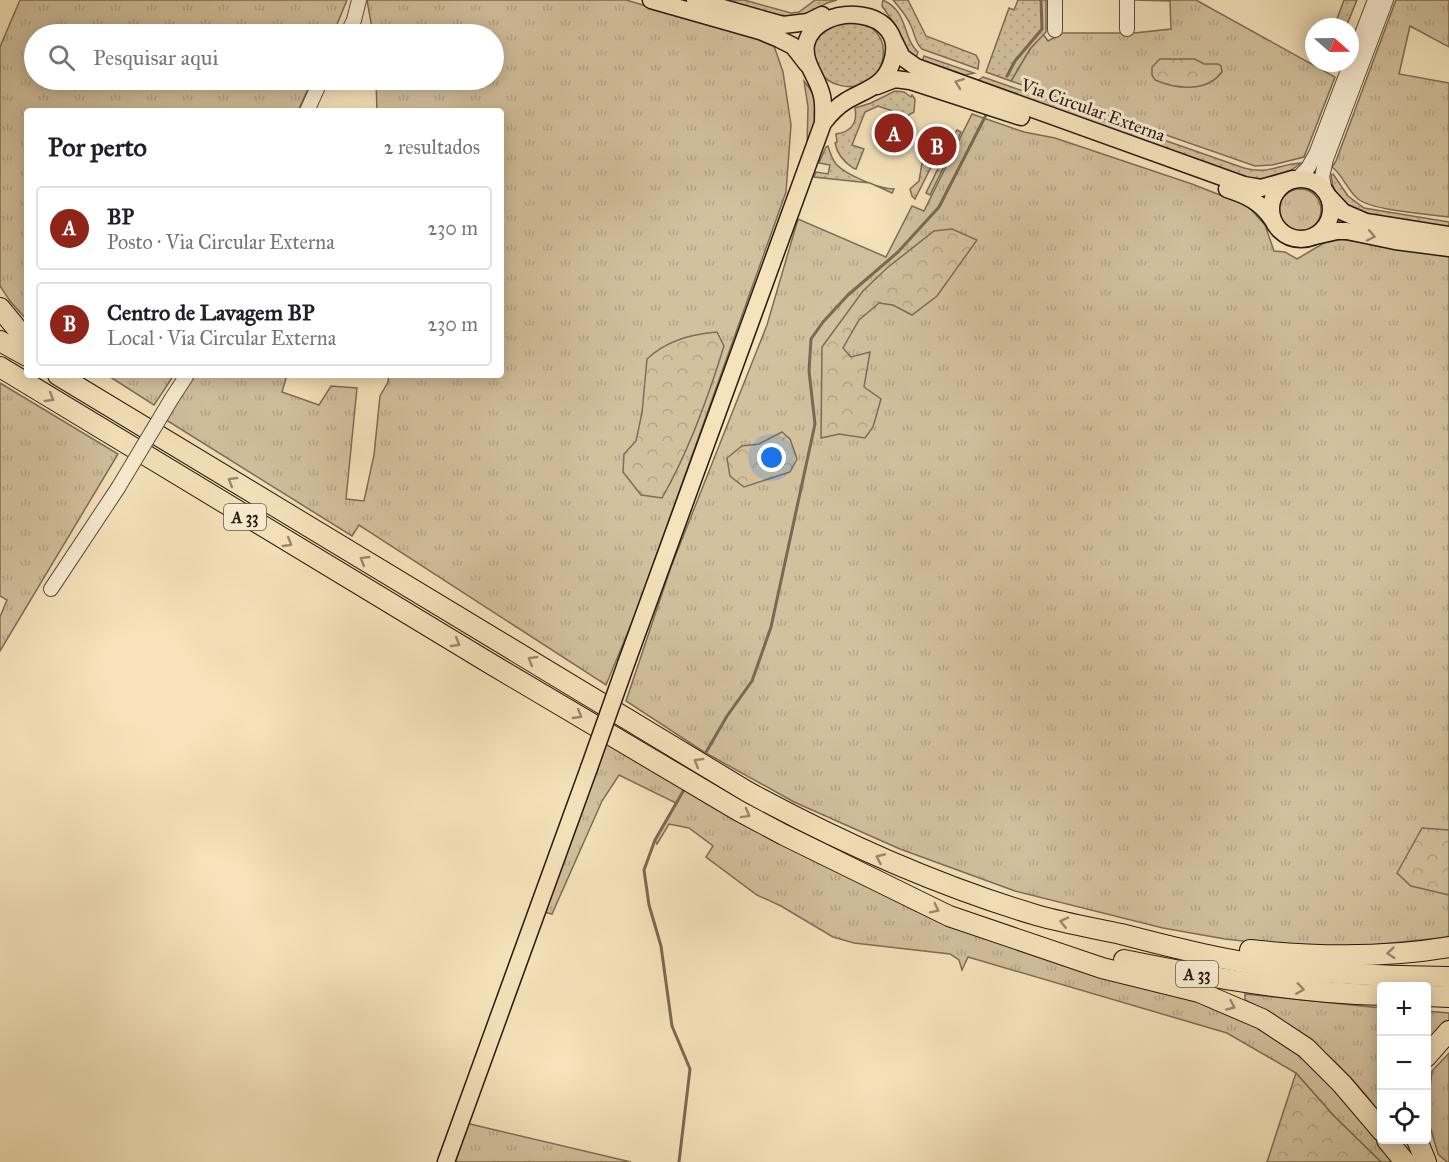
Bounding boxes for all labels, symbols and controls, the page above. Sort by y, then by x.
north arrow [1305,18,1359,72]
search box [24,24,504,90]
icon: search [45,41,78,74]
text: Pesquisar aqui [93,44,218,71]
street label: Via Circular Externa [1017,73,1169,146]
one-way arrow [954,78,965,91]
pin: A [874,110,914,156]
pin: B [918,124,956,168]
text: Por perto [48,131,147,163]
text: 2 resultados [384,135,480,159]
text: BP [107,203,134,230]
text: A [63,216,76,240]
text: 230 m [427,216,478,240]
one-way arrow [1366,229,1376,242]
text: Posto · Via Circular Externa [107,230,335,254]
text: Centro de Lavagem BP [107,299,315,326]
text: B [63,312,76,336]
text: 230 m [427,312,478,336]
text: Local · Via Circular Externa [107,326,336,350]
one-way arrow [44,390,54,402]
your location [757,443,786,472]
one-way arrow [228,476,238,488]
road number: A 33 [224,504,266,530]
one-way arrow [282,536,292,548]
one-way arrow [360,556,370,568]
one-way arrow [450,636,460,647]
one-way arrow [528,656,538,668]
one-way arrow [572,708,582,720]
one-way arrow [694,757,704,769]
one-way arrow [740,807,750,818]
one-way arrow [876,853,887,865]
one-way arrow [928,901,939,913]
one-way arrow [1059,916,1069,929]
one-way arrow [1386,946,1395,959]
road number: A 33 [1176,961,1218,987]
one-way arrow [1296,982,1305,994]
map controls [1377,982,1431,1144]
button: + [1377,982,1431,1036]
one-way arrow [1225,998,1236,1010]
button: − [1377,1036,1431,1090]
button: locate [1377,1090,1431,1144]

